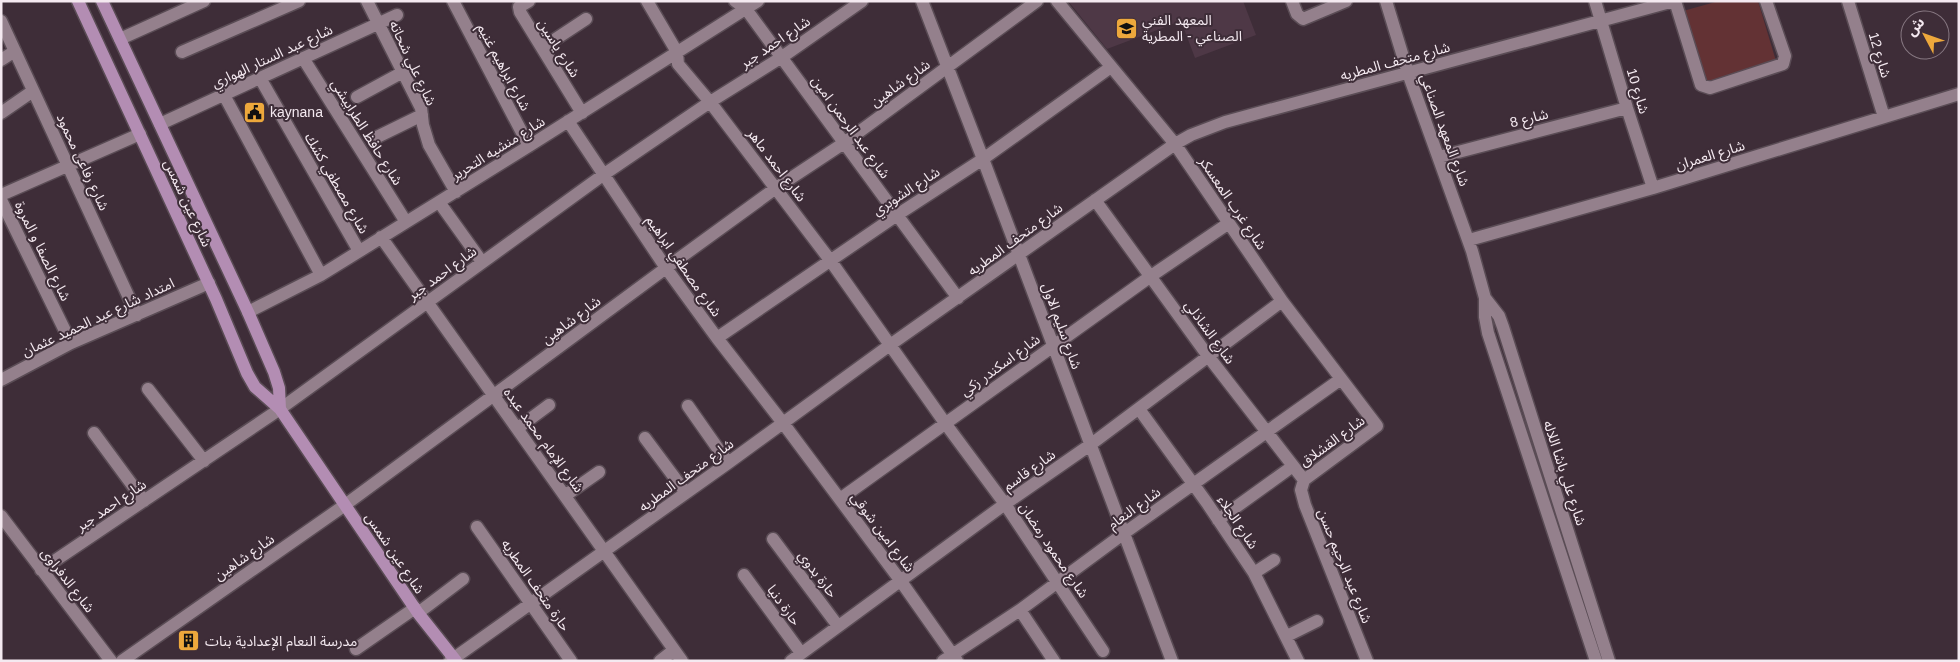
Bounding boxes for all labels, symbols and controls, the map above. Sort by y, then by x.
north arrow [1900,10,1950,60]
place label: المعهد الفني الصناعي - المطرية [1142,12,1242,47]
street label: شارع احمد جبر [736,13,815,74]
text: ش [1903,14,1928,39]
street label: شارع ياسين [532,16,583,82]
school or university icon: المعهد الفني الصناعي - المطرية [1114,16,1138,40]
street label: شارع علي شحاته [383,18,440,109]
street label: شارع عبد الستار الهواري [209,21,336,94]
street label: شارع ابراهيم غنيم [472,21,534,115]
street label: شارع 12 [1863,30,1894,81]
street label: شارع متحف المطريه [1338,39,1452,86]
street label: شارع شاهين [867,56,935,112]
street label: شارع 10 [1621,66,1652,117]
street label: شارع المعهد الصناعي [1414,72,1473,190]
street label: شارع عبد الرحمن امين [806,73,894,183]
street label: شارع حافظ الطرابيشي [325,76,406,190]
public building icon: kaynana [242,100,266,124]
place label: kaynana [270,104,323,120]
street label: شارع 8 [1508,106,1551,133]
street label: شارع رفاعى محمود [51,111,112,214]
street label: شارع منشيه التحرير [447,113,549,186]
street label: شارع احمد ماهر [741,125,810,206]
street label: شارع مصطفي كشك [299,130,372,238]
street label: شارع العمران [1673,137,1747,176]
street label: شارع غرب المعسكر [1193,153,1270,254]
street label: شارع عين شمس [158,157,215,250]
street label: شارع الشوبري [870,163,944,221]
street label: شارع الصفا و المروة [9,199,74,305]
street label: شارع متحف المطريه [965,199,1067,281]
street label: شارع مصطفي ابراهيم [640,212,725,321]
street label: شارع احمد جبر [404,243,481,306]
street label: امتداد شارع عبد الحميد عثمان [19,275,178,362]
street label: شارع سليم الاول [1036,281,1085,372]
street label: شارع شاهين [538,293,605,350]
street label: شارع الشاذلي [1179,297,1238,369]
street label: شارع اسكندر زكي [957,331,1045,402]
street label: شارع الإمام محمد عبده [498,385,587,497]
street label: شارع القشلاق [1296,412,1369,472]
street label: شارع علي باشا اللاله [1537,419,1589,528]
street label: شارع متحف المطريه [636,435,738,517]
street label: شارع قاسم [1000,446,1060,496]
street label: شارع احمد جبر [72,476,151,537]
street label: شارع النعام [1105,484,1165,535]
street label: شارع امين شوقي [845,489,918,577]
street label: شارع الجلاء [1212,492,1262,554]
street label: شارع محمود رمضان [1014,499,1092,602]
street label: شارع عبد الرحيم حسن [1312,506,1375,627]
street label: شارع عين شمس [359,509,428,598]
street label: شارع شاهين [211,530,279,586]
street label: حارة متحف المطريه [498,536,574,635]
street label: شارع الدفراوى [36,545,98,617]
street label: حارة بدوي [793,547,841,603]
street label: حارة دنيا [763,582,804,629]
building icon: مدرسة النعام الإعدادية بنات [177,629,201,653]
place label: مدرسة النعام الإعدادية بنات [205,633,357,652]

